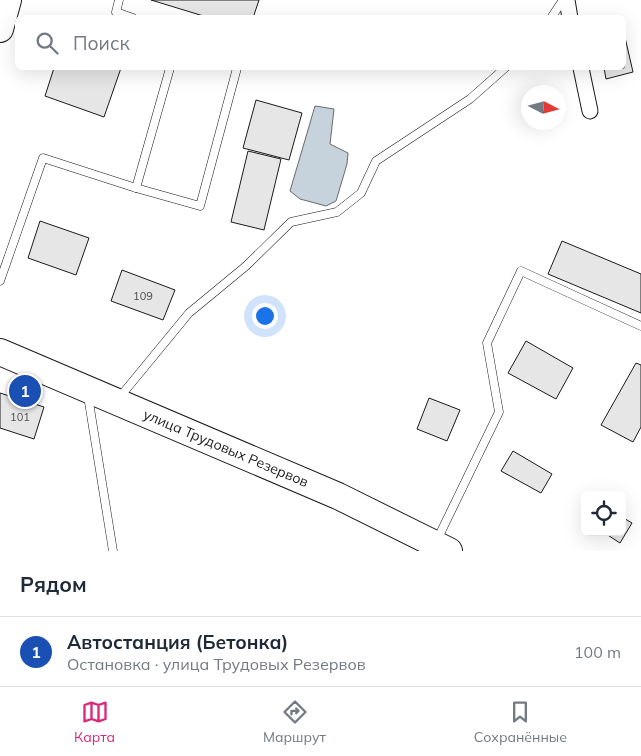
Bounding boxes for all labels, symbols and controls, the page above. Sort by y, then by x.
search box [15,15,626,70]
icon: search [33,29,61,57]
text: Поиск [73,31,130,55]
north arrow [521,85,566,130]
house number: 109 [133,289,153,303]
your location [252,303,278,329]
pin: 1 [9,372,41,410]
street label: улица Трудовых Резервов [141,405,311,491]
house number: 101 [10,410,30,424]
map controls [581,491,626,536]
button: locate [581,491,626,536]
text: Рядом [20,571,87,597]
text: Автостанция (Бетонка) [67,630,288,654]
text: 1 [31,642,41,662]
text: 100 m [574,642,621,662]
text: Остановка · улица Трудовых Резервов [67,654,366,674]
tab: Карта [74,698,115,746]
tab: Маршрут [263,698,326,746]
tab: Сохранённые [474,698,567,746]

